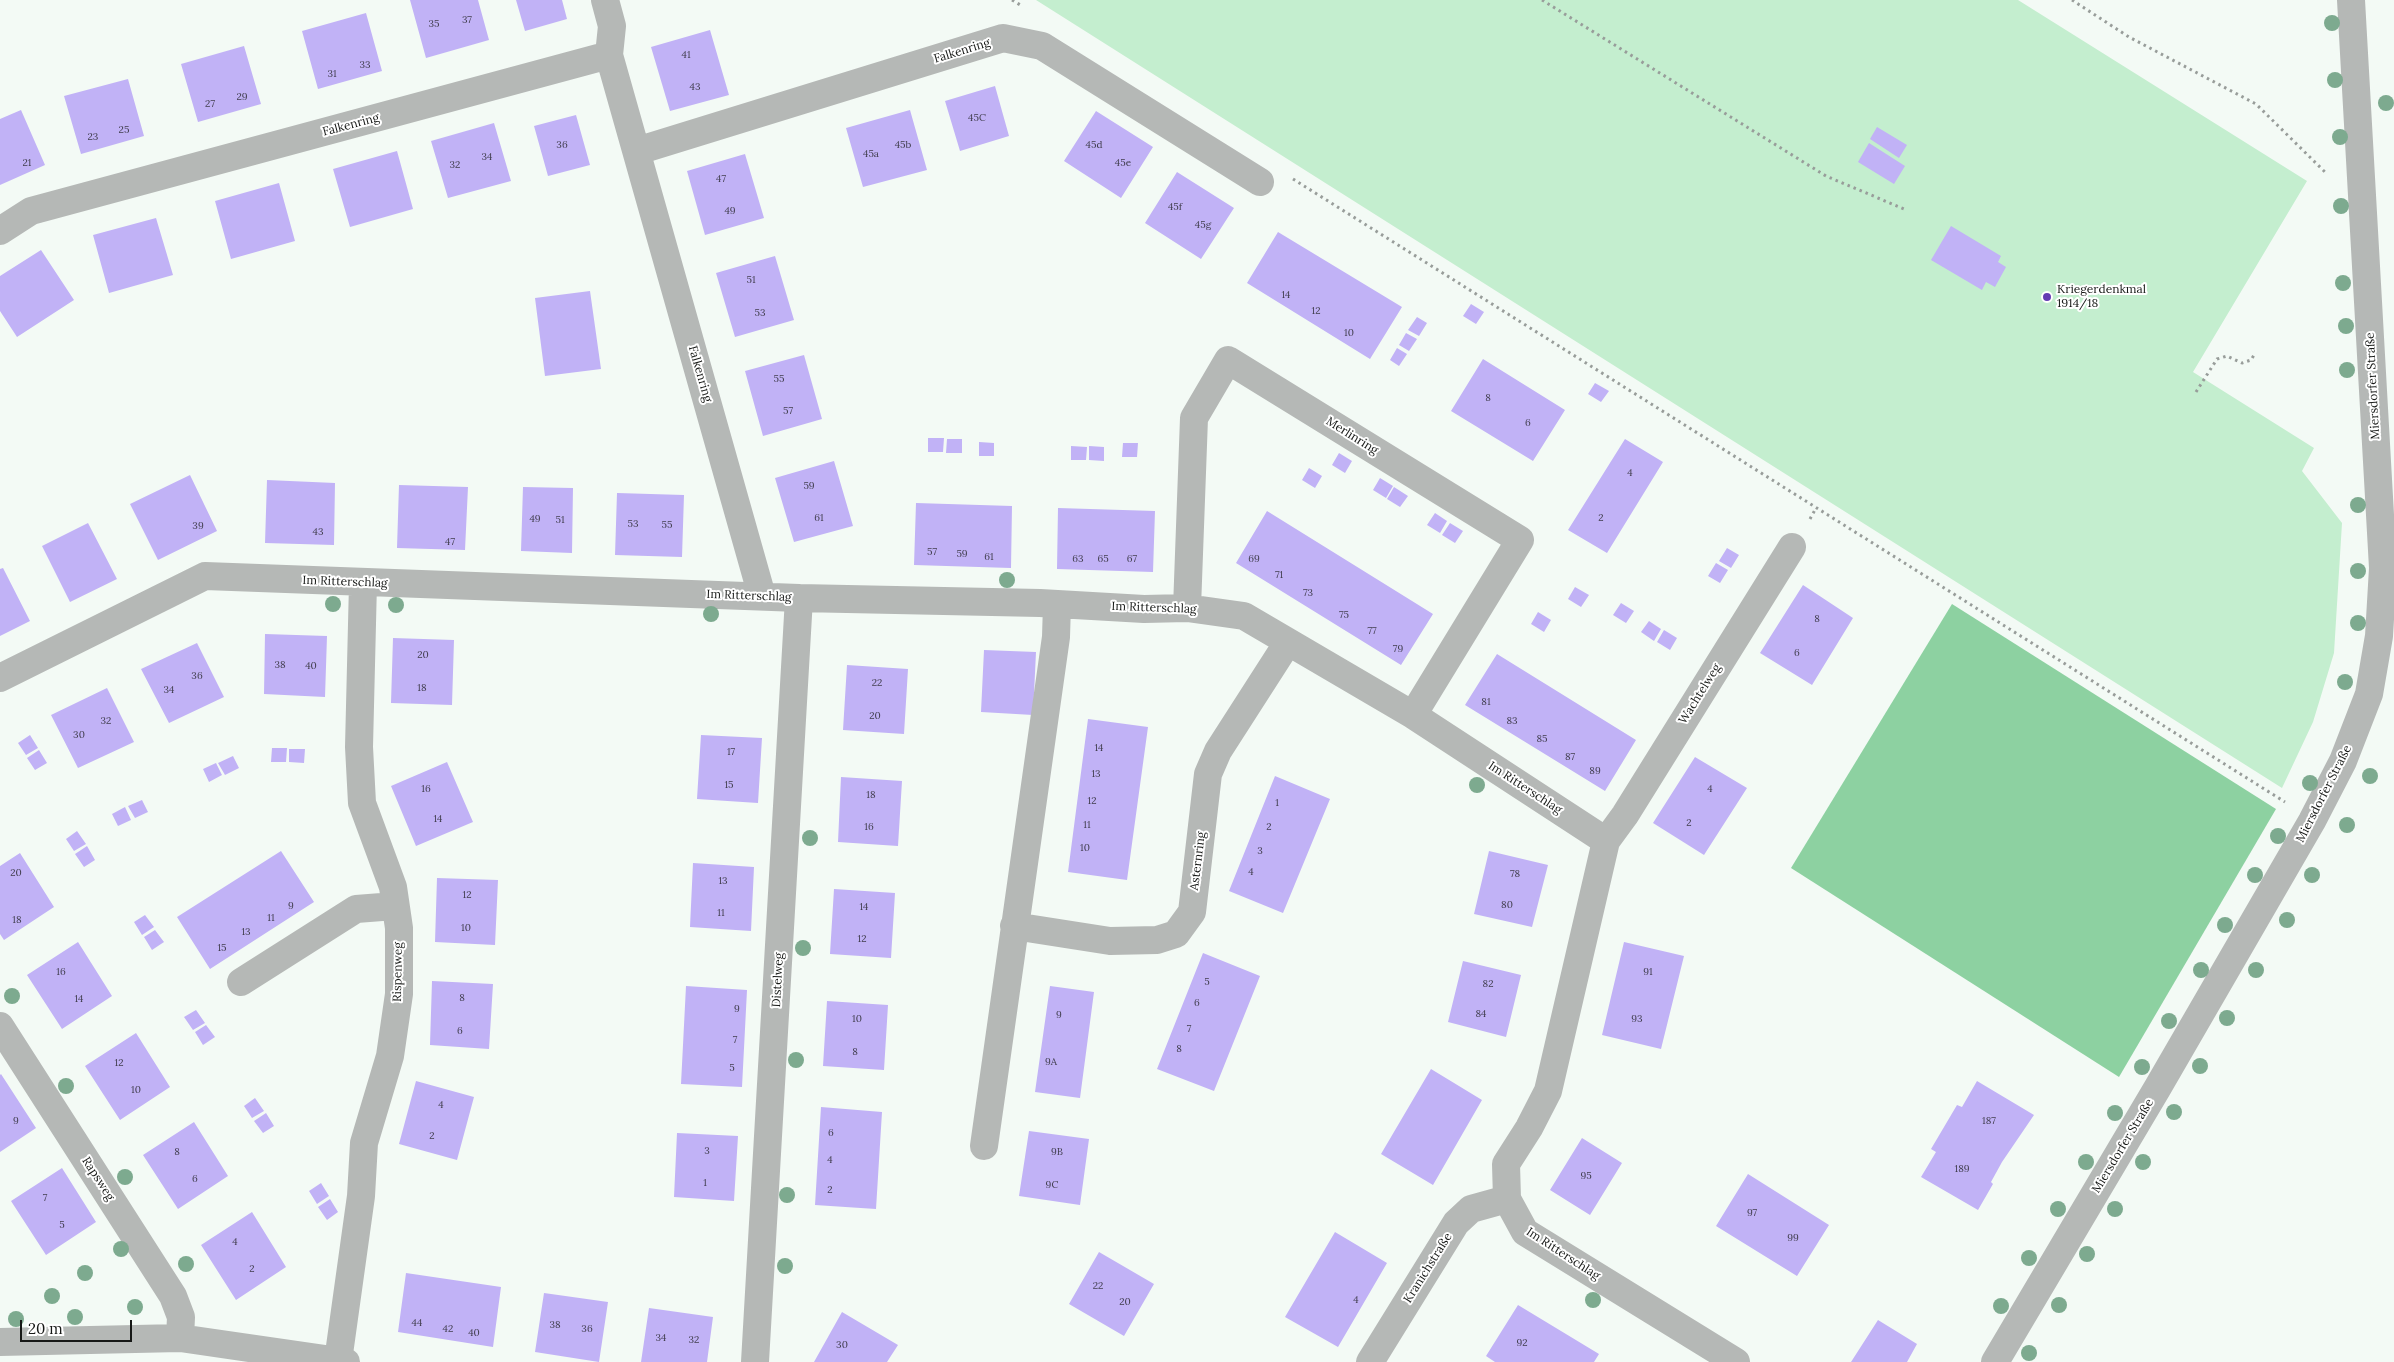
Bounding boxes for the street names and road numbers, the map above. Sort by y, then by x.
street label: Falkenring [932,36,992,66]
street label: Falkenring [321,111,381,139]
street label: Miersdorfer Straße [2363,332,2383,440]
street label: Falkenring [685,344,715,404]
street label: Merlinring [1323,414,1381,458]
street label: Im Ritterschlag [302,573,388,591]
street label: Im Ritterschlag [706,587,792,605]
street label: Im Ritterschlag [1111,599,1197,617]
street label: Wachtelweg [1676,661,1724,727]
street label: Miersdorfer Straße [2293,743,2355,845]
street label: Im Ritterschlag [1485,759,1565,817]
street label: Asternring [1187,831,1209,891]
street label: Rispenweg [390,942,406,1002]
street label: Distelweg [769,952,787,1008]
street label: Miersdorfer Straße [2089,1096,2157,1196]
street label: Rapsweg [79,1155,117,1203]
street label: Im Ritterschlag [1523,1225,1603,1283]
street label: Kranichstraße [1401,1230,1455,1306]

